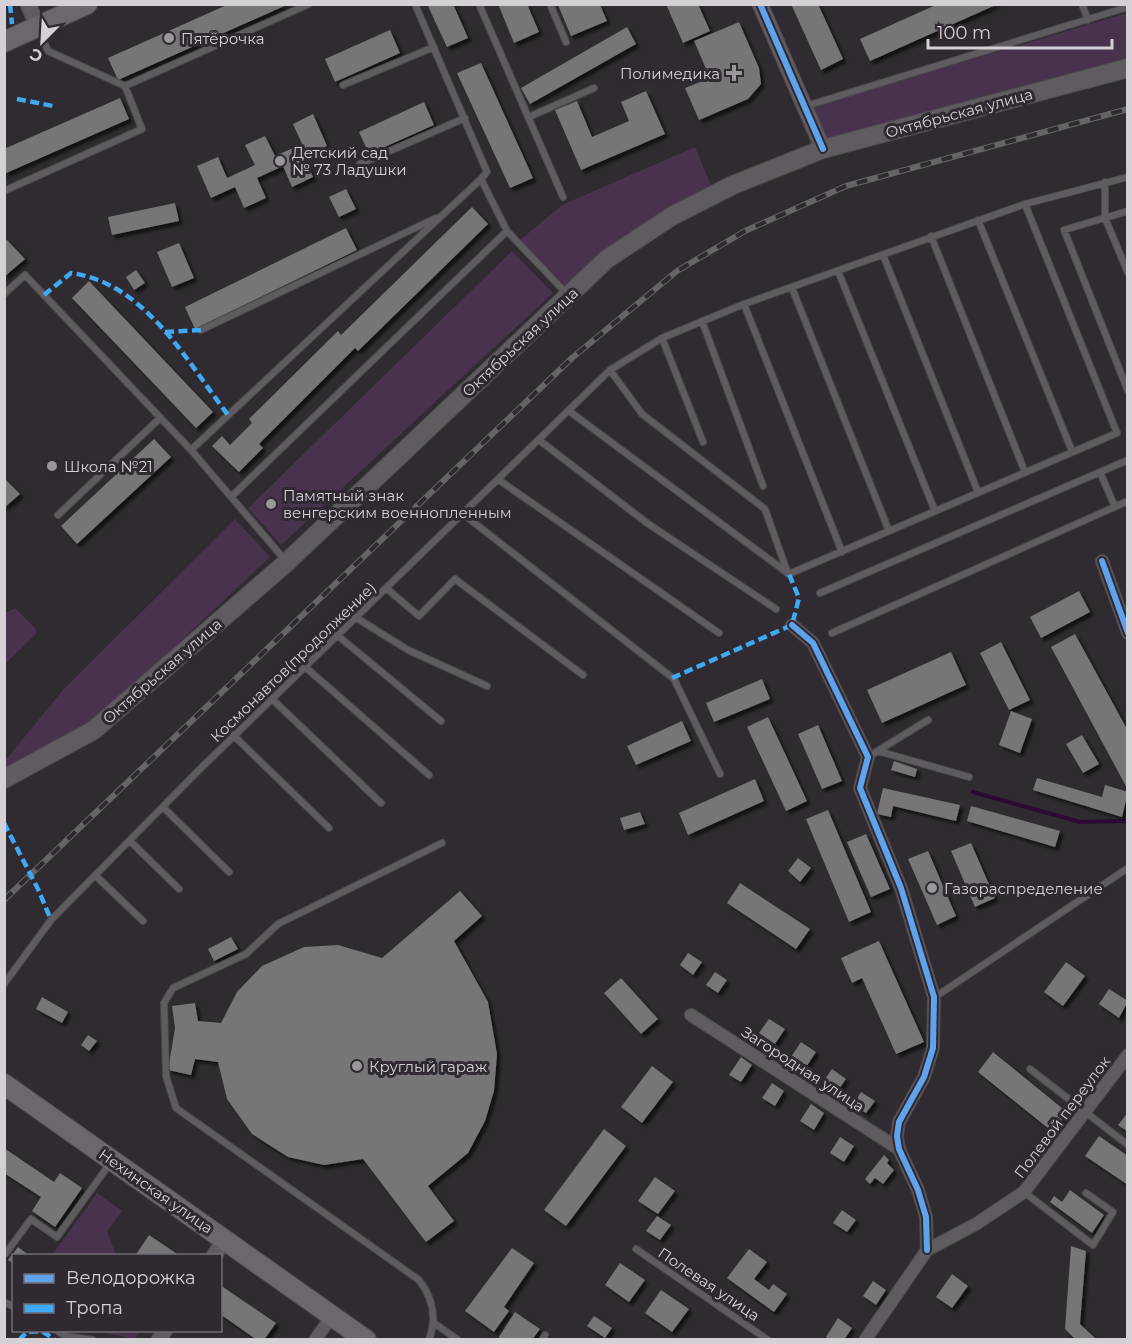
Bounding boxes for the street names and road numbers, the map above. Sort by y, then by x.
street label: Октябрьская улица [883,84,1035,142]
street label: Октябрьская улица [458,283,582,401]
street label: Космонавтов(продолжение) [206,578,380,746]
street label: Октябрьская улица [99,614,225,728]
street label: Загородная улица [738,1022,868,1116]
street label: Полевой переулок [1010,1052,1114,1182]
street label: Нехинская улица [95,1144,217,1238]
street label: Полевая улица [655,1243,763,1325]

